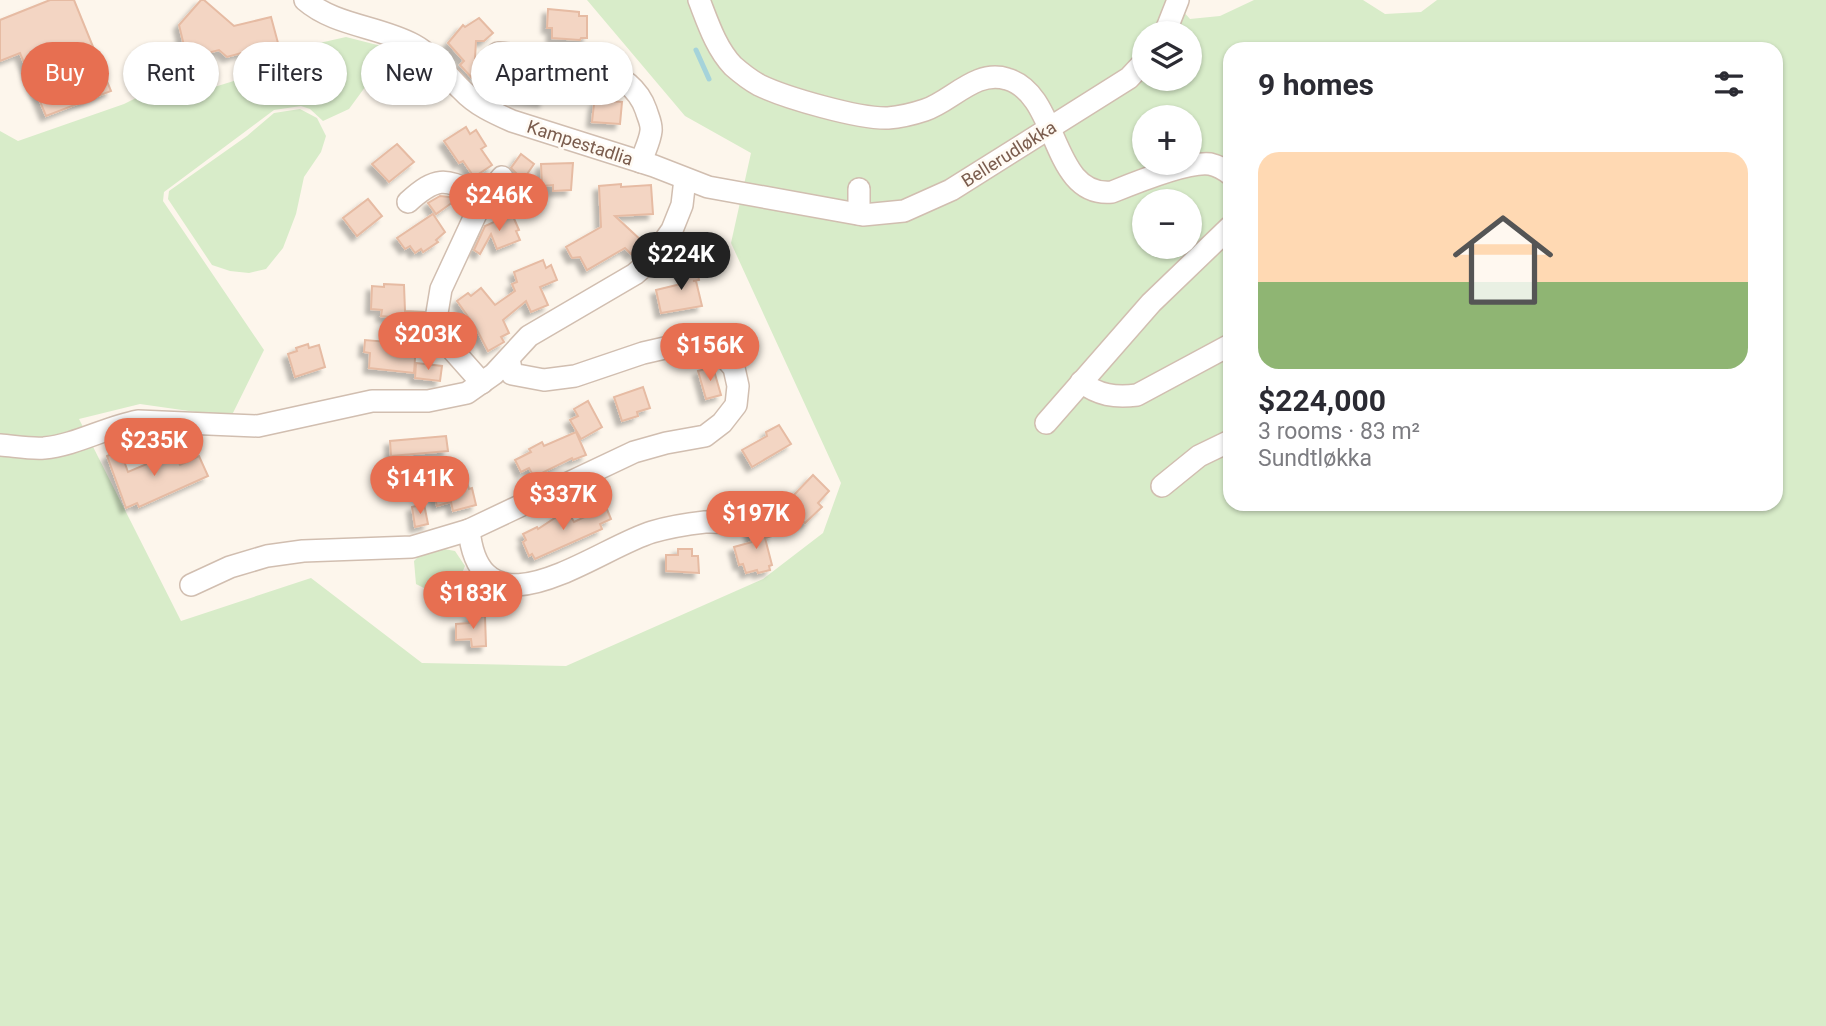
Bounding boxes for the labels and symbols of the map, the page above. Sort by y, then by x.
street label: Kampestadlia [525,116,636,170]
street label: Bellerudløkka [957,116,1060,191]
pin: $246K [450,174,548,233]
pin: $224K [632,232,730,292]
pin: $203K [379,312,477,372]
pin: $156K [661,324,759,383]
pin: $235K [105,419,203,478]
pin: $141K [371,456,469,516]
pin: $337K [514,472,612,532]
pin: $197K [707,491,805,551]
pin: $183K [424,572,522,631]

